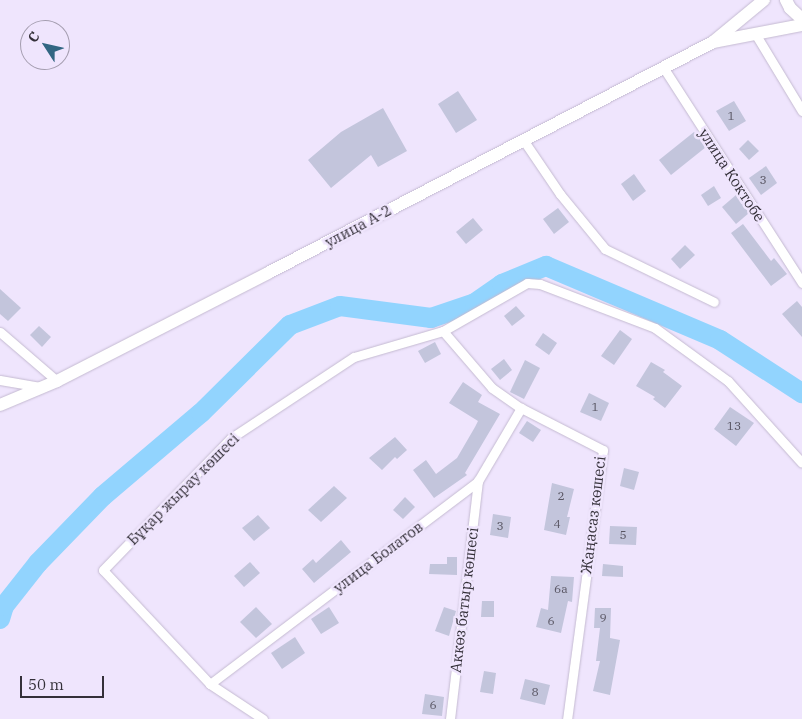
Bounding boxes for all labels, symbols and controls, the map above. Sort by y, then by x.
north arrow [20,20,70,70]
text: С [23,28,44,46]
house number: 1 [727,109,735,123]
street label: улица Коктобе [695,125,769,225]
house number: 3 [759,173,767,187]
street label: улица А-2 [322,201,394,251]
house number: 1 [591,400,599,414]
house number: 13 [727,419,741,433]
street label: Бұқар жырау көшесі [123,429,243,549]
street label: Жаңасаз көшесі [577,455,609,575]
house number: 2 [557,489,565,503]
street label: улица Болатов [330,517,426,597]
house number: 4 [553,517,561,531]
house number: 3 [496,519,504,533]
street label: Аккөз батыр көшесі [446,526,482,674]
house number: 5 [619,528,627,542]
house number: 6а [554,582,568,596]
house number: 9 [599,611,607,625]
house number: 6 [547,614,555,628]
scale bar [22,666,106,698]
text: 50 m [28,675,64,694]
house number: 8 [531,685,539,699]
house number: 6 [429,698,437,712]

